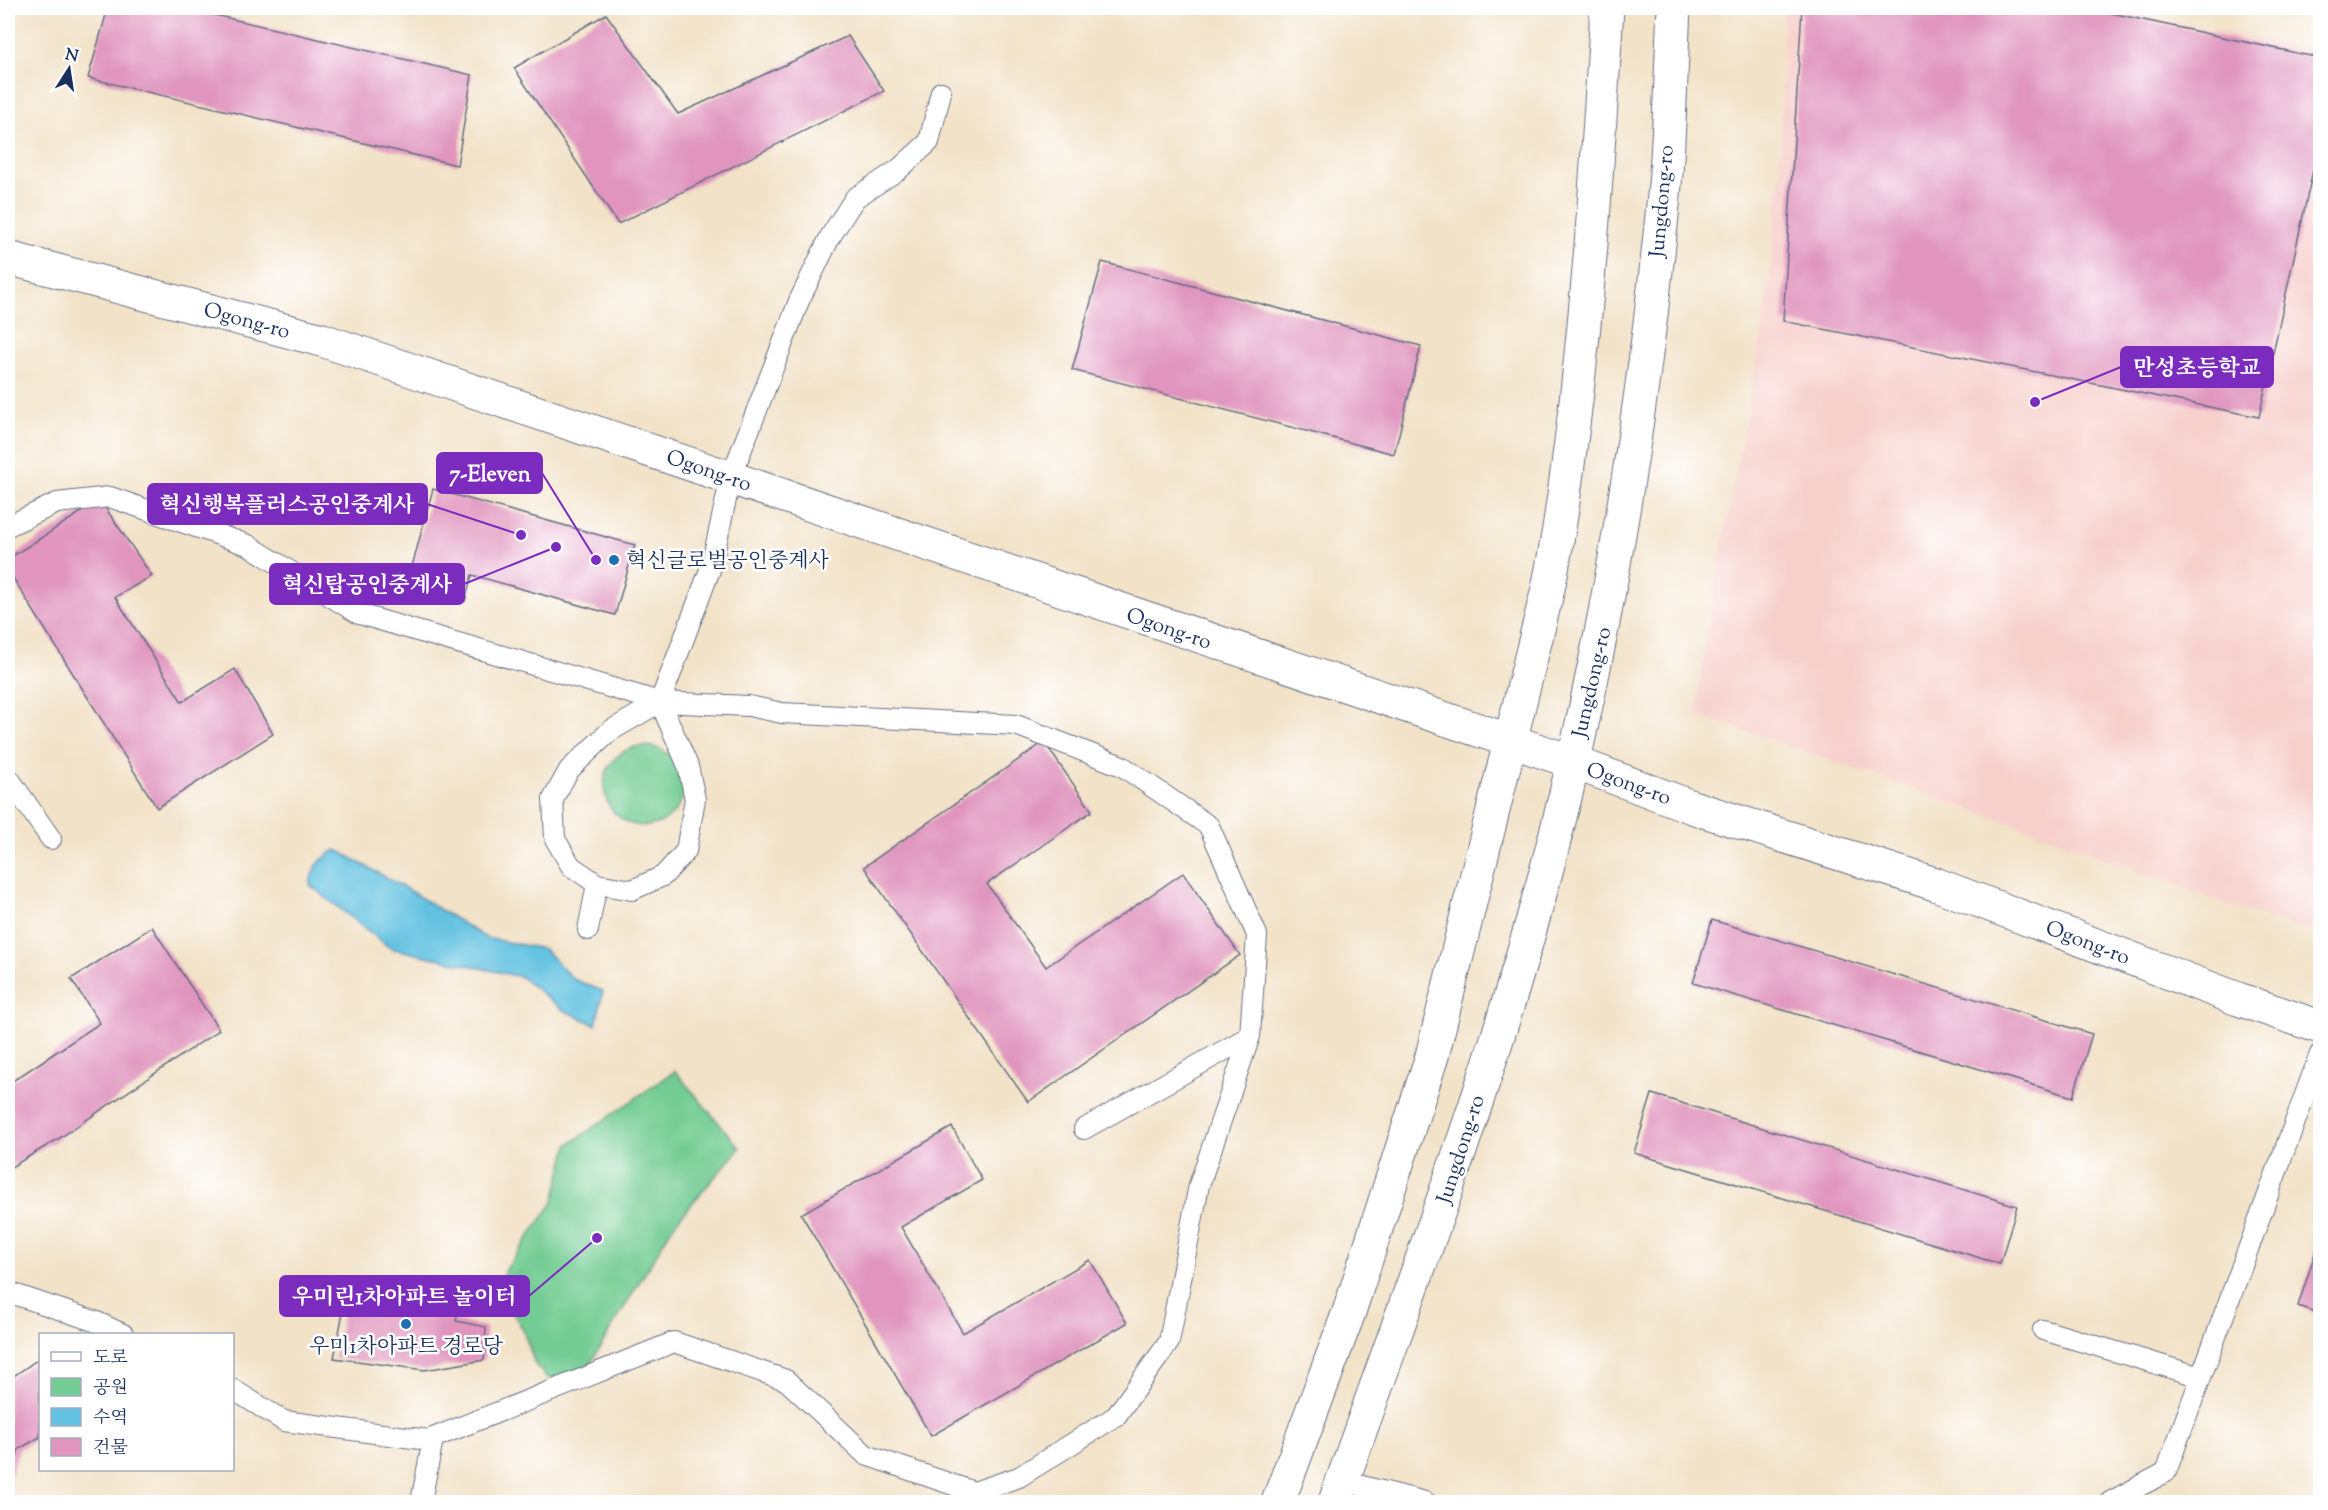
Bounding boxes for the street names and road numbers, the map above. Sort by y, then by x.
street label: Jungdong-ro [1643,144,1683,260]
street label: Ogong-ro [200,296,293,348]
street label: Ogong-ro [662,443,755,500]
street label: Ogong-ro [1122,601,1215,658]
street label: Jungdong-ro [1565,624,1620,742]
street label: Ogong-ro [1582,756,1675,814]
street label: Ogong-ro [2041,914,2134,974]
street label: Jungdong-ro [1430,1091,1494,1209]

